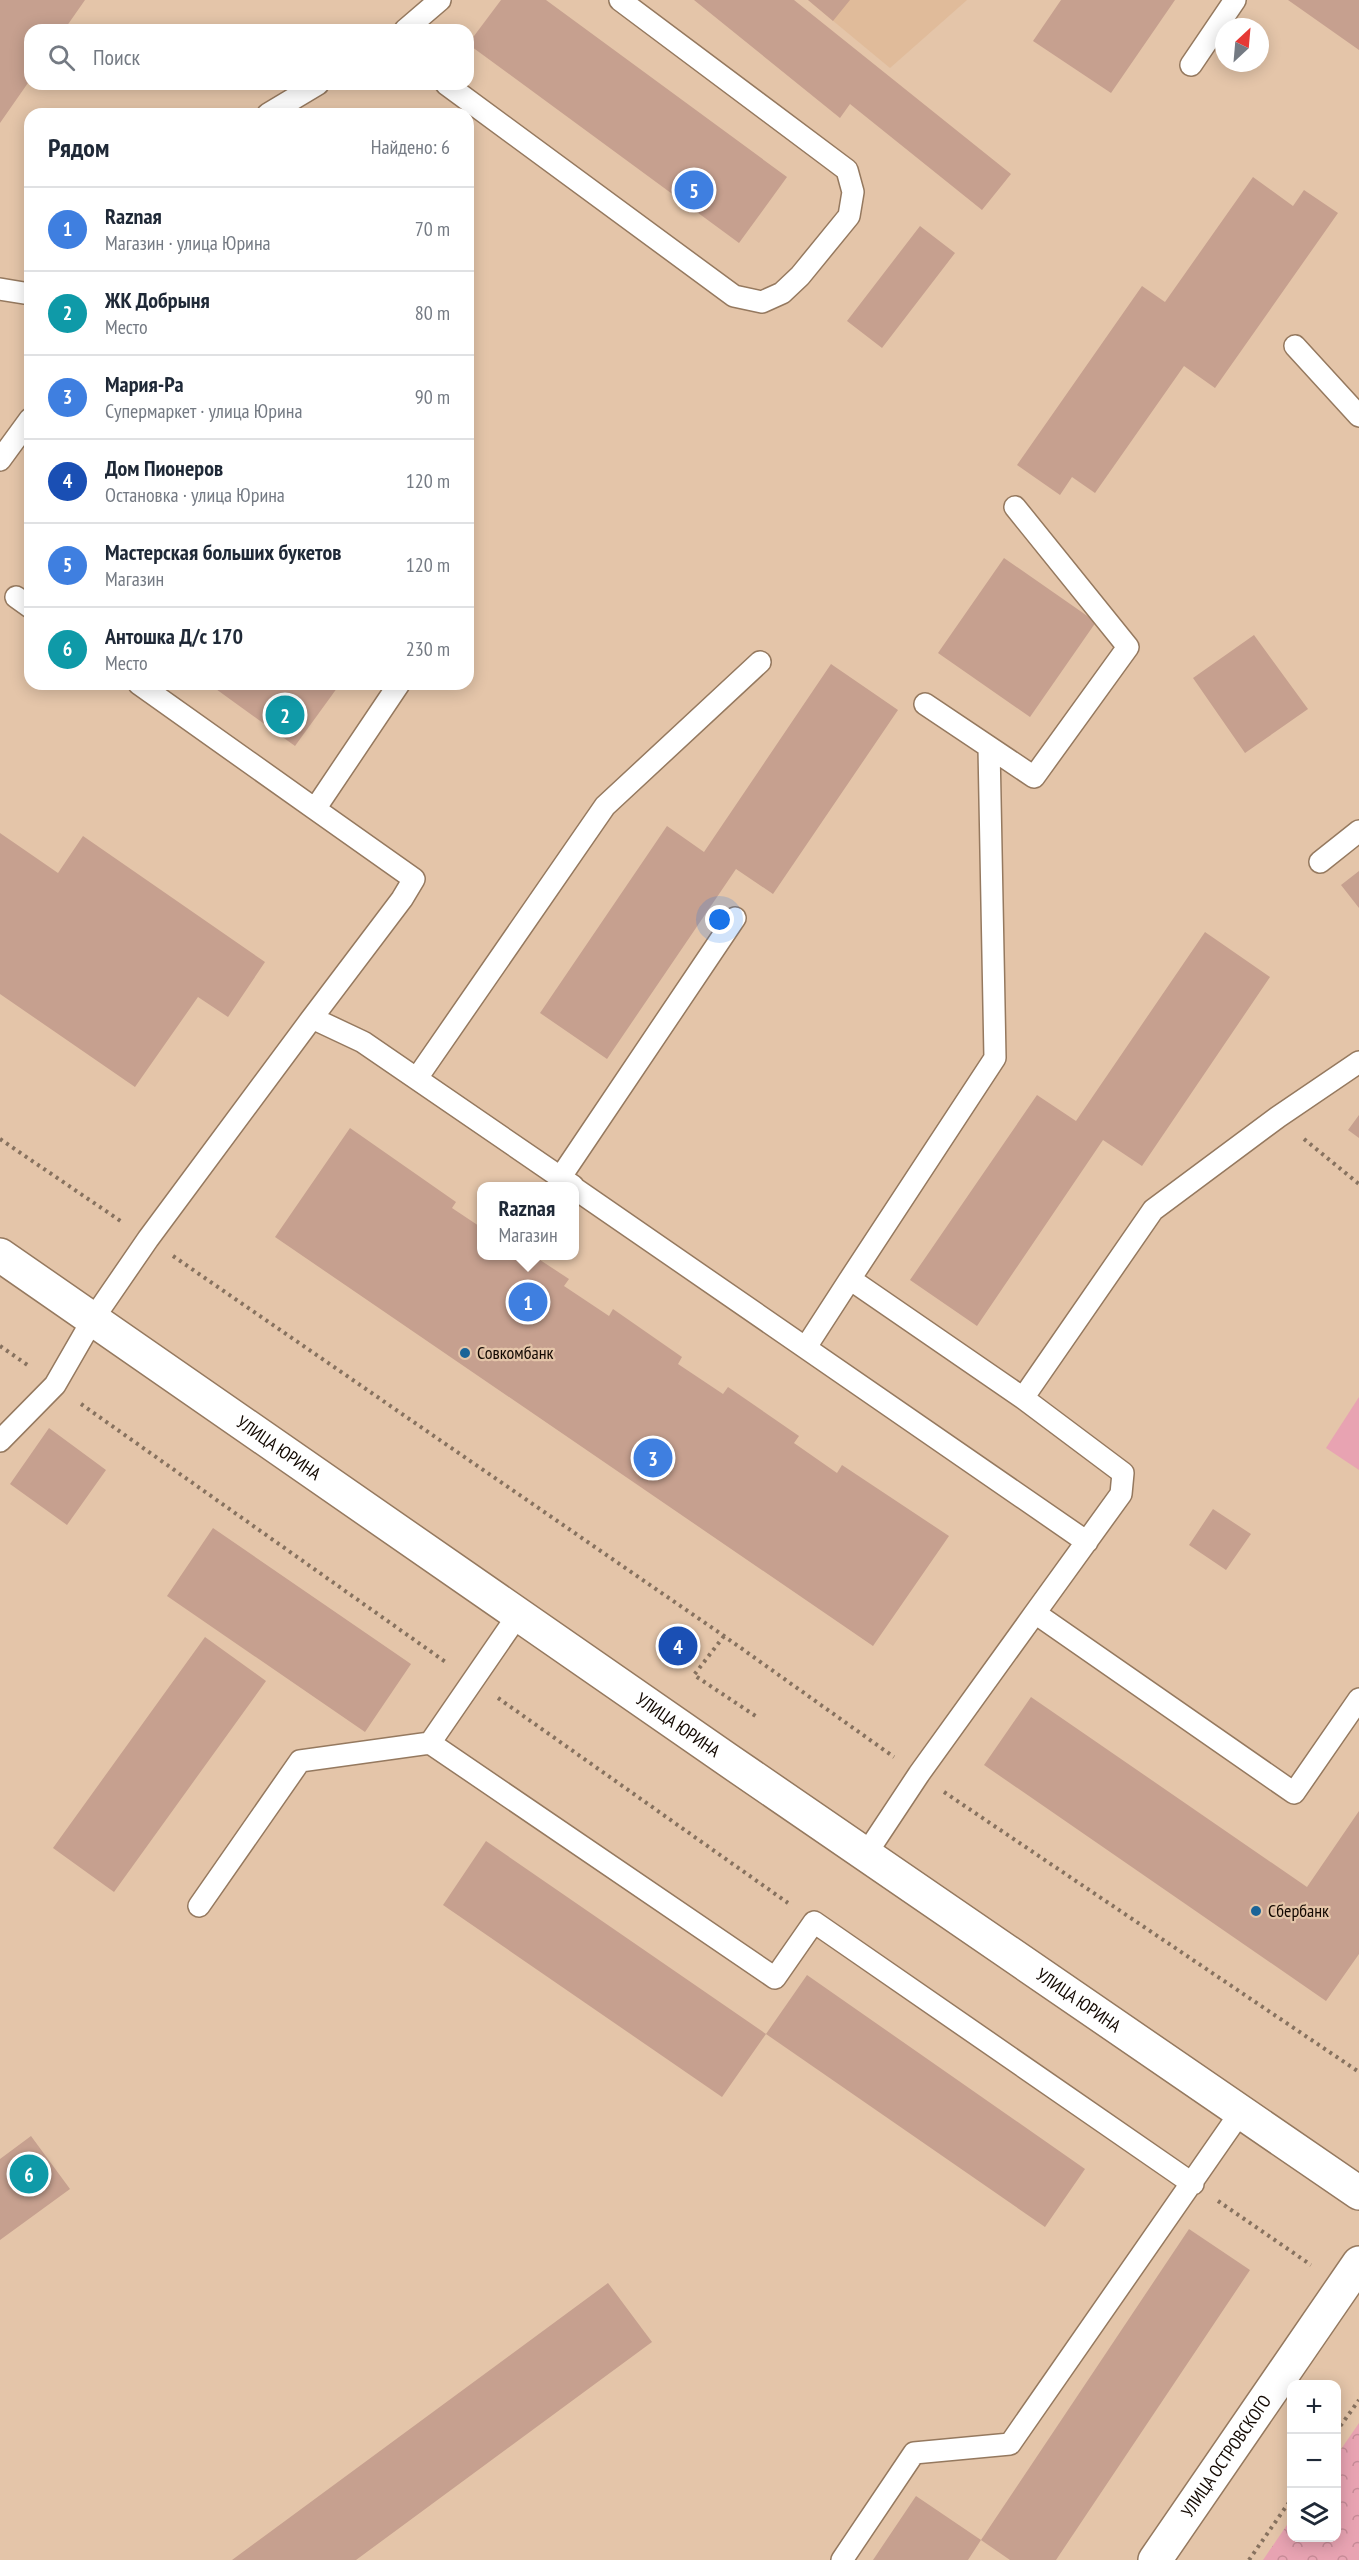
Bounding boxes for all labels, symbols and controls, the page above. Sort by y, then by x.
north arrow [1215,18,1269,72]
search box [24,24,474,90]
icon: search [45,41,78,74]
text: Поиск [93,43,140,71]
text: Рядом [48,131,109,164]
text: Найдено: 6 [371,134,450,160]
pin: 5 [674,168,714,213]
text: Raznaя [105,202,162,230]
text: 1 [63,216,72,242]
text: 70 m [415,216,450,242]
text: Магазин · улица Юрина [105,230,271,256]
text: ЖК Добрыня [105,286,210,314]
text: 2 [63,300,72,326]
text: 80 m [415,300,450,326]
text: Место [105,314,148,340]
text: Мария-Ра [105,370,183,398]
text: 3 [63,384,72,410]
text: 90 m [415,384,450,410]
text: Супермаркет · улица Юрина [105,398,302,424]
text: Дом Пионеров [105,454,223,482]
text: 4 [63,468,72,494]
text: 120 m [406,468,450,494]
text: Остановка · улица Юрина [105,482,285,508]
text: Мастерская больших букетов [105,538,342,566]
text: 5 [63,552,72,578]
text: 120 m [406,552,450,578]
text: Магазин [105,566,164,592]
text: Антошка Д/с 170 [105,622,243,650]
text: 6 [63,636,72,662]
text: 230 m [406,636,450,662]
text: Место [105,650,148,676]
pin: 2 [266,692,304,738]
your location [705,905,734,934]
popup [477,1182,579,1260]
text: Raznaя [498,1194,555,1222]
text: Магазин [498,1222,558,1248]
pin: 1 [508,1280,548,1324]
place label: Совкомбанк [477,1341,554,1364]
marker: Совкомбанк [458,1346,472,1360]
street label: УЛИЦА ЮРИНА [232,1411,326,1485]
pin: 3 [634,1436,672,1480]
pin: 4 [658,1624,698,1668]
street label: УЛИЦА ЮРИНА [632,1688,725,1762]
place label: Сбербанк [1268,1899,1329,1922]
marker: Сбербанк [1249,1904,1263,1918]
street label: УЛИЦА ЮРИНА [1032,1963,1126,2037]
pin: 6 [9,2152,48,2196]
map controls [1287,2380,1341,2542]
button: + [1287,2380,1341,2434]
street label: УЛИЦА ОСТРОВСКОГО [1176,2390,1276,2521]
button: − [1287,2434,1341,2488]
button: layers [1287,2488,1341,2542]

